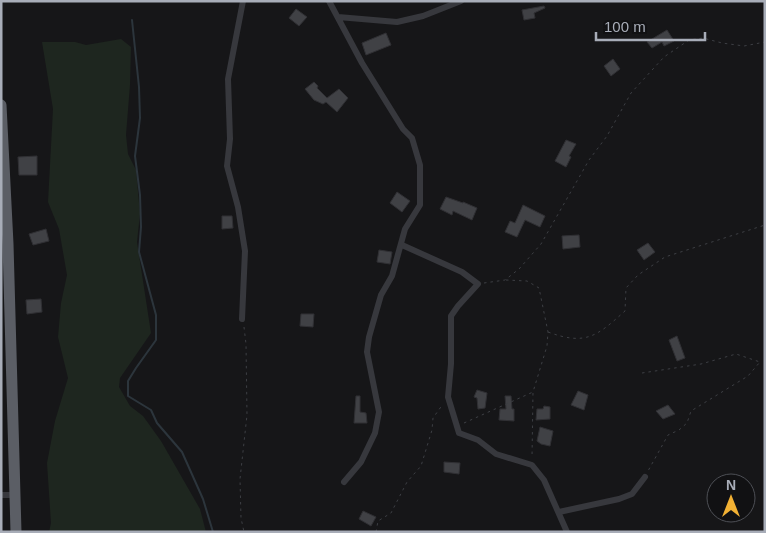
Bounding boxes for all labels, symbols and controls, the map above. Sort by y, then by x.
scale bar [596,10,705,42]
text: 100 m [604,18,646,35]
north arrow [706,473,756,523]
text: N [726,477,736,493]

